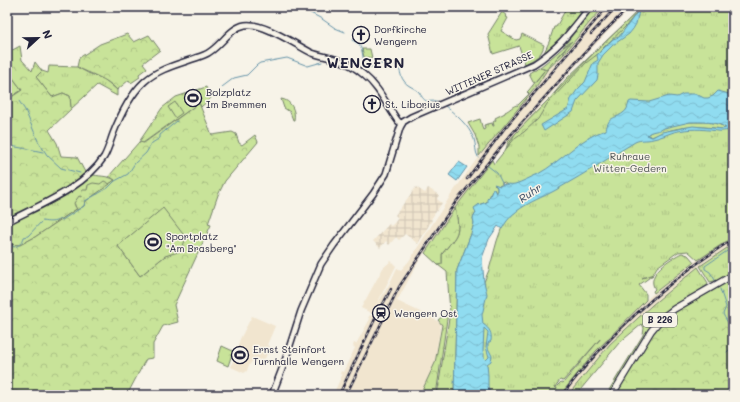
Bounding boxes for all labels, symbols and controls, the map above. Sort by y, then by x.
north arrow [18,18,58,58]
place label: Dorfkirche Wengern [374,22,427,48]
church icon: Dorfkirche Wengern [351,25,371,45]
text: N [39,27,56,41]
street label: WITTENER STRASSE [443,47,535,99]
district label: WENGERN [327,53,405,72]
place label: Bolzplatz Im Bremmen [206,85,267,111]
sports icon: Bolzplatz Im Bremmen [183,88,203,108]
church icon: St. Liborius [362,94,382,114]
place label: St. Liborius [385,97,440,111]
park label: Ruhraue Witten-Gedern [593,149,667,175]
water label: Ruhr [515,179,545,206]
place label: Sportplatz "Am Brasberg" [166,229,237,255]
sports icon: Sportplatz "Am Brasberg" [143,232,163,252]
station icon: Wengern Ost [371,303,391,323]
place label: Wengern Ost [394,306,457,320]
road number: B 226 [643,313,677,327]
place label: Ernst Steinfort Turnhalle Wengern [253,342,344,368]
sports icon: Ernst Steinfort Turnhalle Wengern [230,345,250,365]

